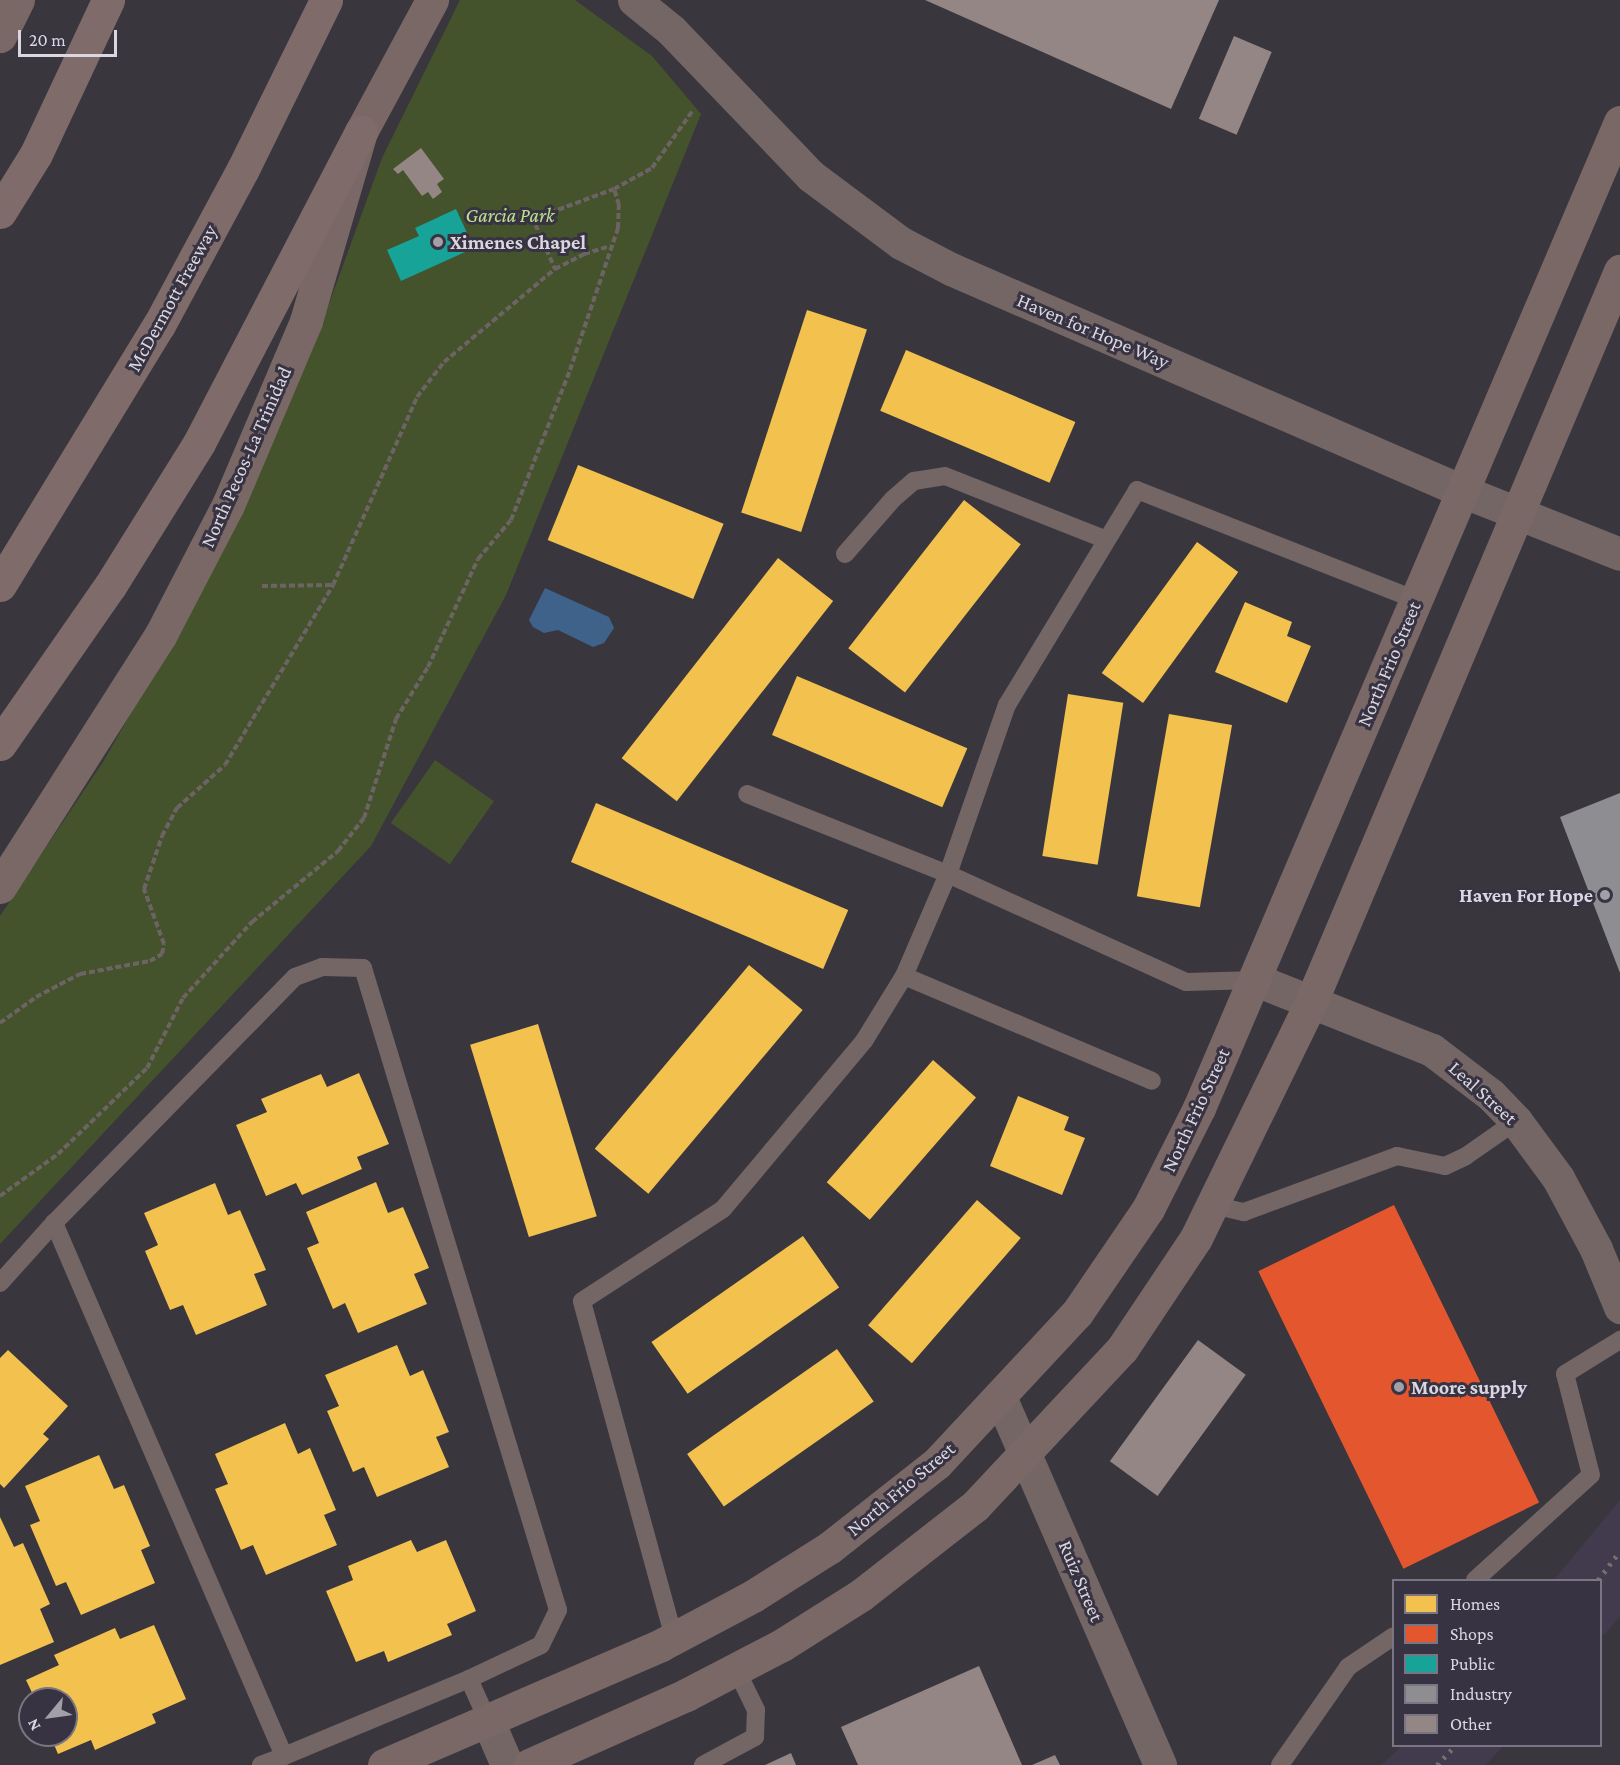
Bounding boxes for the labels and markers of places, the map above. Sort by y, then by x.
place label: Ximenes Chapel [450,230,586,254]
marker: Ximenes Chapel [431,235,445,249]
place label: Haven For Hope [1459,883,1593,907]
marker: Haven For Hope [1598,888,1612,902]
place label: Moore supply [1411,1375,1527,1399]
marker: Moore supply [1392,1380,1406,1394]

